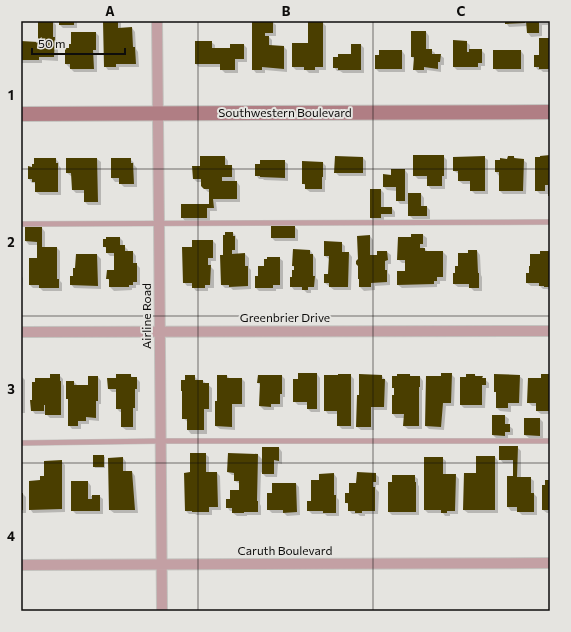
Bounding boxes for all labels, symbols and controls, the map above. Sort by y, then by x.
text: A [105,3,115,19]
text: B [282,3,291,19]
text: C [457,3,466,19]
scale bar [32,30,125,56]
text: 50 m [38,36,66,50]
text: 1 [8,87,14,103]
street label: Southwestern Boulevard [218,105,352,119]
text: 2 [7,234,15,250]
street label: Airline Road [139,283,153,349]
street label: Greenbrier Drive [240,310,330,324]
text: 3 [7,381,15,397]
text: 4 [7,528,15,544]
street label: Caruth Boulevard [238,543,332,557]

